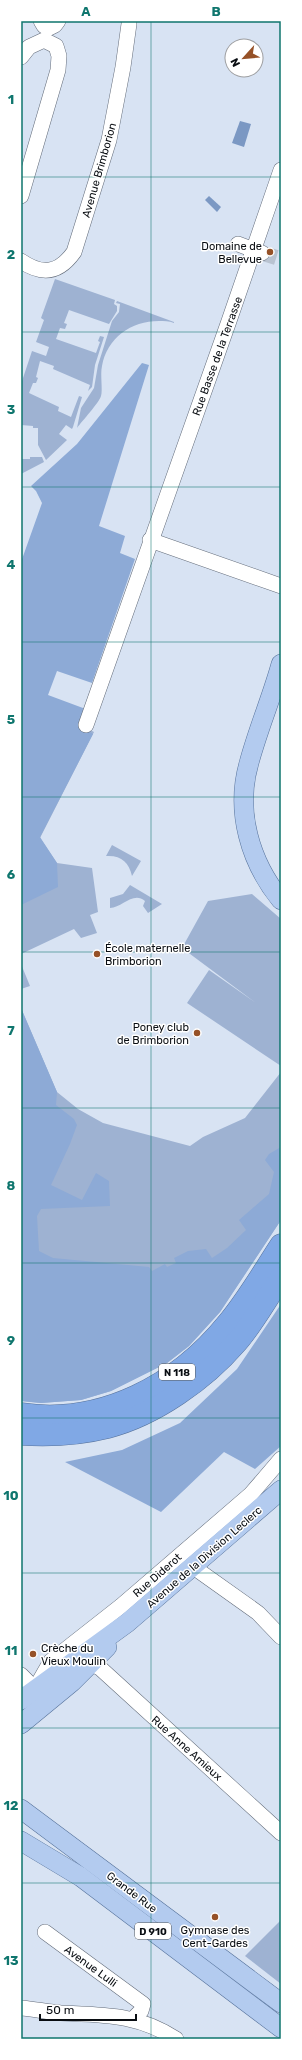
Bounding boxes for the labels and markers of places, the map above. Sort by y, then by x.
place label: Domaine de Bellevue [201,240,262,266]
marker: Domaine de Bellevue [265,247,275,257]
place label: École maternelle Brimborion [105,942,190,968]
marker: École maternelle Brimborion [92,949,102,959]
place label: Poney club de Brimborion [117,1021,189,1047]
marker: Poney club de Brimborion [192,1028,202,1038]
place label: Crèche du Vieux Moulin [41,1642,106,1668]
marker: Crèche du Vieux Moulin [28,1649,38,1659]
marker: Gymnase des Cent-Gardes [210,1912,220,1922]
place label: Gymnase des Cent-Gardes [181,1924,250,1950]

